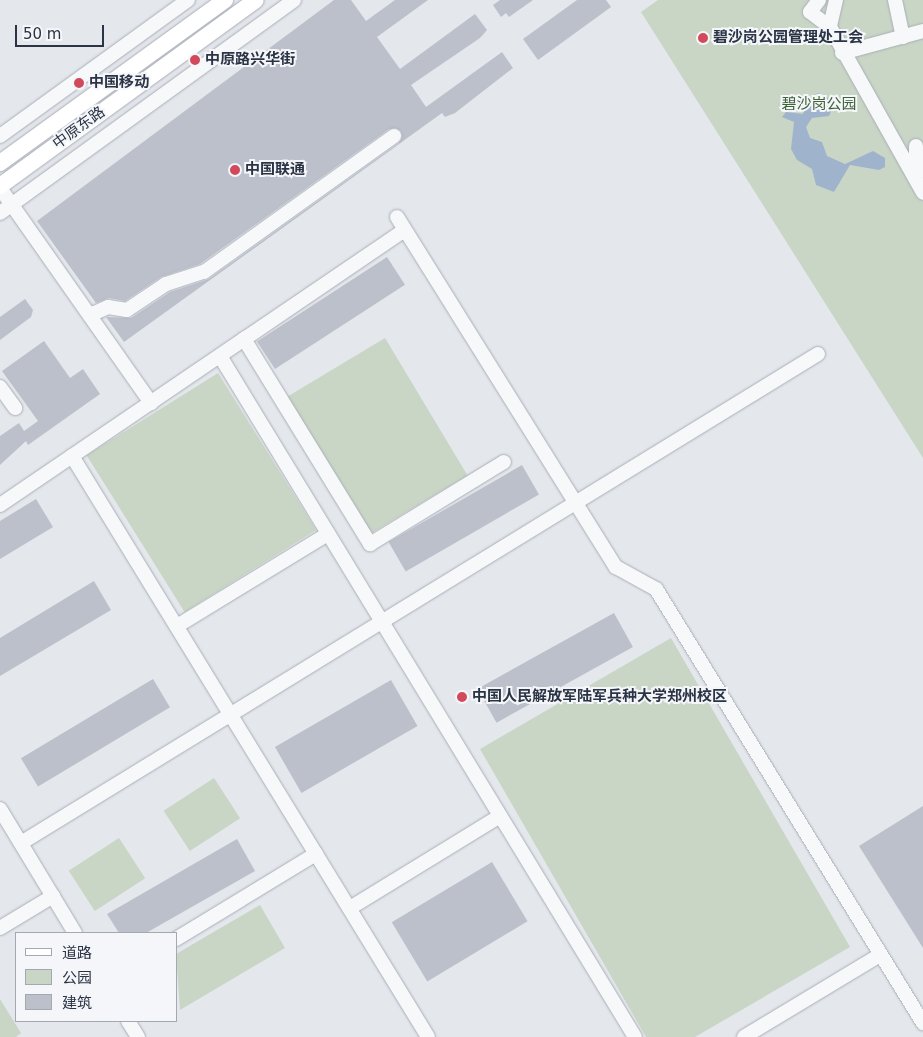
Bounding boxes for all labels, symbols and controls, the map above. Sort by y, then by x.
scale bar [18,15,106,47]
text: 50 m [23,25,61,43]
place label: 碧沙岗公园管理处工会 [713,29,863,47]
marker: 碧沙岗公园管理处工会 [697,32,709,44]
place label: 中原路兴华街 [205,51,295,69]
marker: 中原路兴华街 [189,54,201,66]
place label: 中国移动 [89,74,149,92]
marker: 中国移动 [73,77,85,89]
park label: 碧沙岗公园 [782,96,856,114]
street label: 中原东路 [49,103,109,153]
place label: 中国联通 [245,161,305,179]
marker: 中国联通 [229,164,241,176]
place label: 中国人民解放军陆军兵种大学郑州校区 [472,688,727,706]
marker: 中国人民解放军陆军兵种大学郑州校区 [456,691,468,703]
legend [15,932,178,1022]
text: 道路 [62,944,92,962]
text: 公园 [62,969,92,987]
text: 建筑 [62,994,92,1012]

